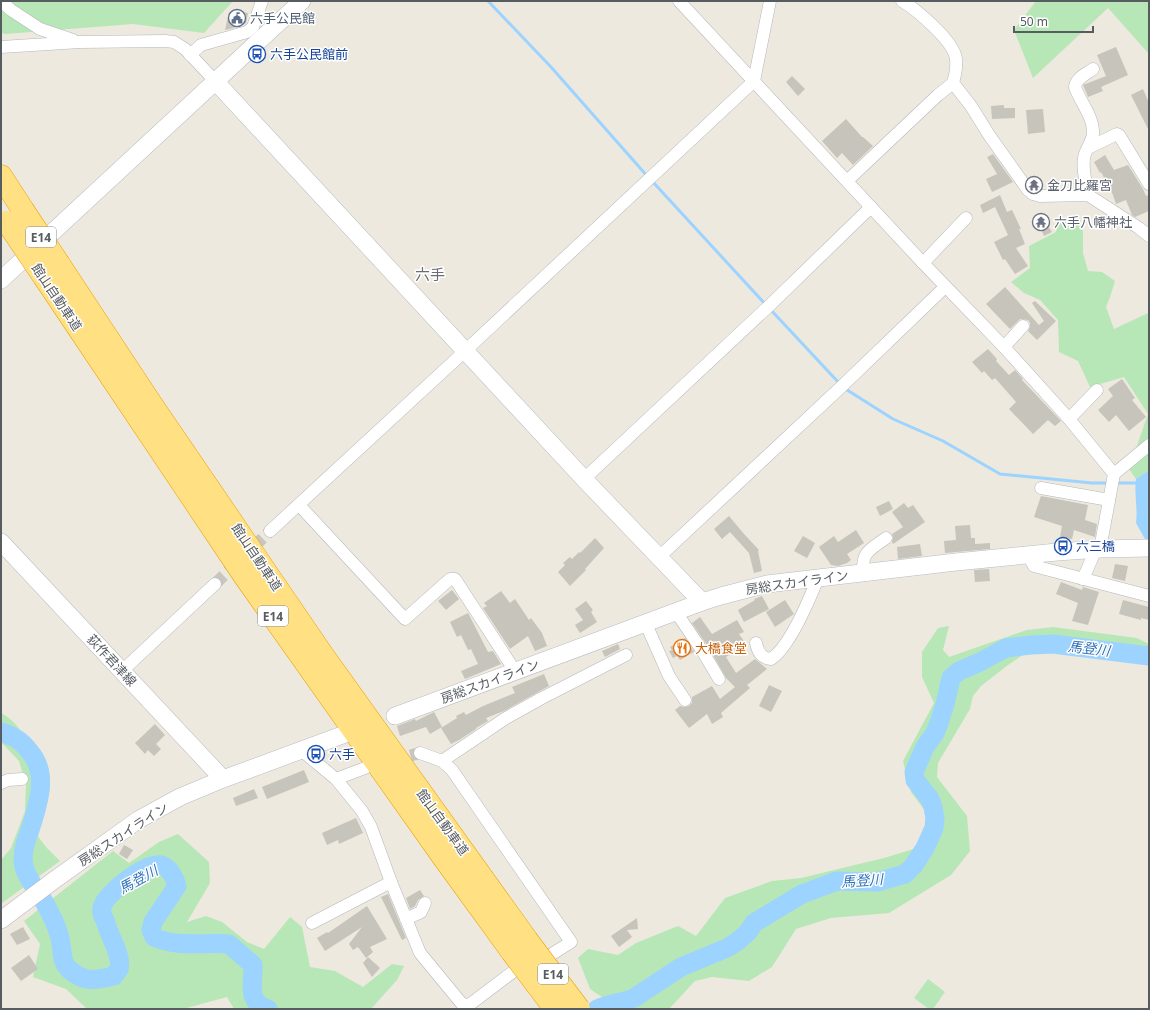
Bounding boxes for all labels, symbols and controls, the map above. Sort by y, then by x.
public building icon: 六手公民館 [227,8,247,28]
scale bar [1014,8,1093,34]
place label: 六手公民館 [250,9,315,27]
text: 50 m [1020,13,1048,30]
bus stop icon: 六手公民館前 [247,44,267,64]
place label: 六手公民館前 [270,45,348,63]
temple icon: 金刀比羅宮 [1024,175,1044,195]
place label: 金刀比羅宮 [1047,176,1112,194]
temple icon: 六手八幡神社 [1031,212,1051,232]
place label: 六手八幡神社 [1054,213,1132,231]
road number: E14 [26,227,56,247]
street label: 館山自動車道 [28,260,86,334]
district label: 六手 [415,264,445,284]
street label: 館山自動車道 [228,520,286,594]
bus stop icon: 六三橋 [1053,536,1073,556]
place label: 六三橋 [1076,537,1115,555]
street label: 房総スカイライン [744,566,850,598]
road number: E14 [258,606,288,626]
street label: 荻作君津線 [83,630,141,690]
water label: 馬登川 [1067,636,1113,660]
restaurant icon: 大橋食堂 [672,638,692,658]
place label: 大橋食堂 [695,639,747,657]
street label: 房総スカイライン [438,655,542,707]
bus stop icon: 六手 [306,744,326,764]
place label: 六手 [329,745,355,763]
street label: 館山自動車道 [413,785,473,859]
street label: 房総スカイライン [74,798,172,870]
water label: 馬登川 [115,860,163,897]
water label: 馬登川 [840,869,886,891]
road number: E14 [538,964,568,984]

